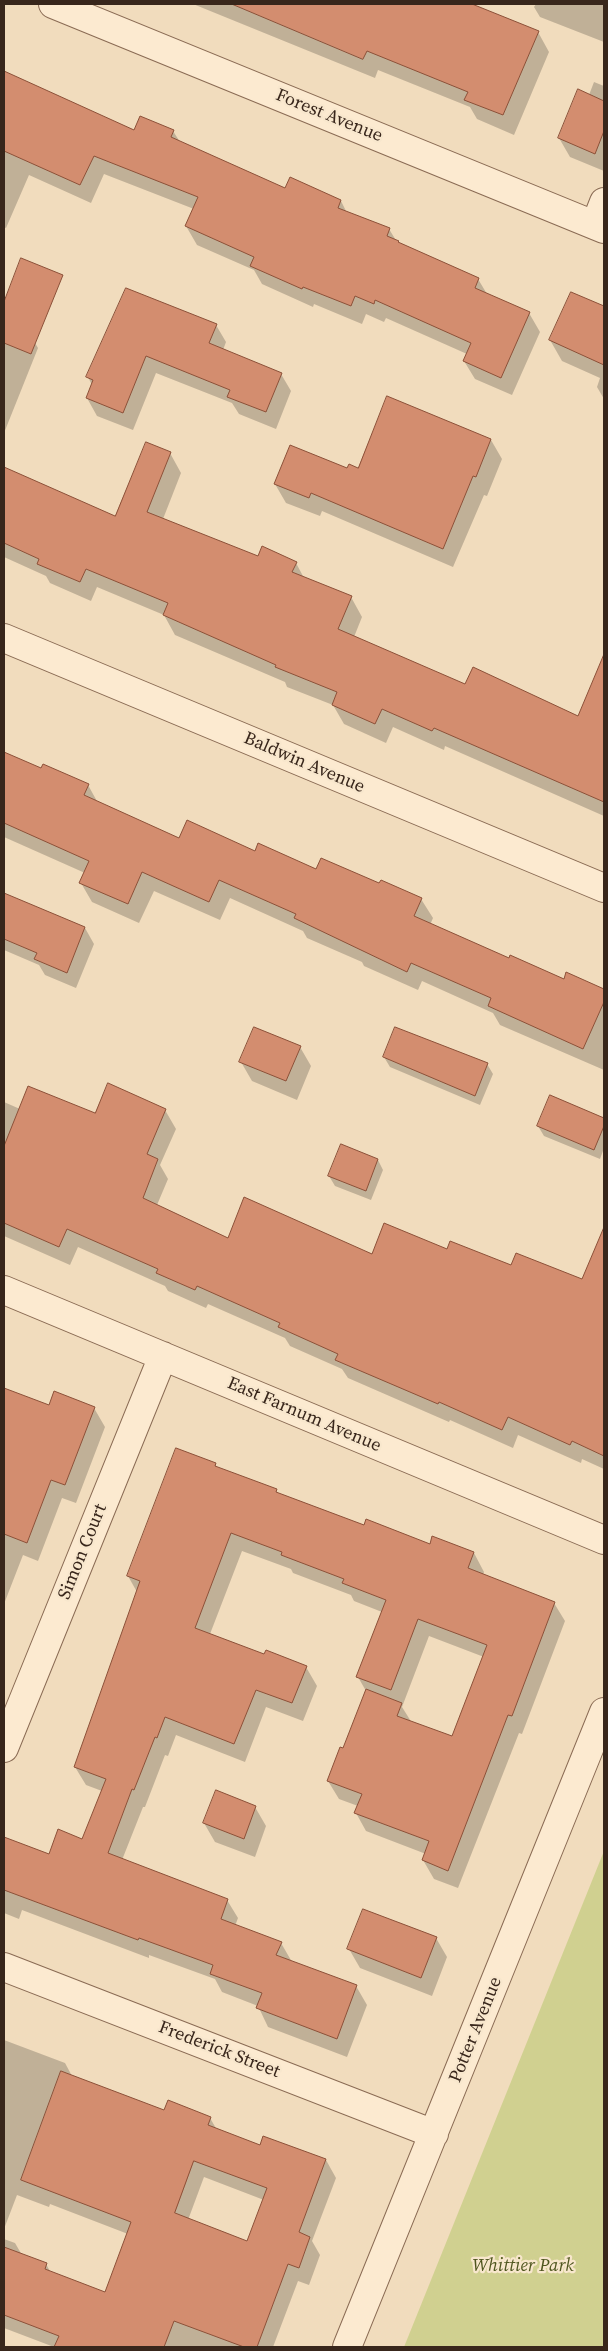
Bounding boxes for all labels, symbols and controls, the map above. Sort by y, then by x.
street label: Forest Avenue [273,85,385,147]
street label: Baldwin Avenue [240,728,368,798]
street label: East Farnum Avenue [224,1373,384,1457]
street label: Simon Court [54,1501,112,1603]
street label: Potter Avenue [445,1974,507,2086]
street label: Frederick Street [155,2017,283,2083]
park label: Whittier Park [472,2255,574,2277]

